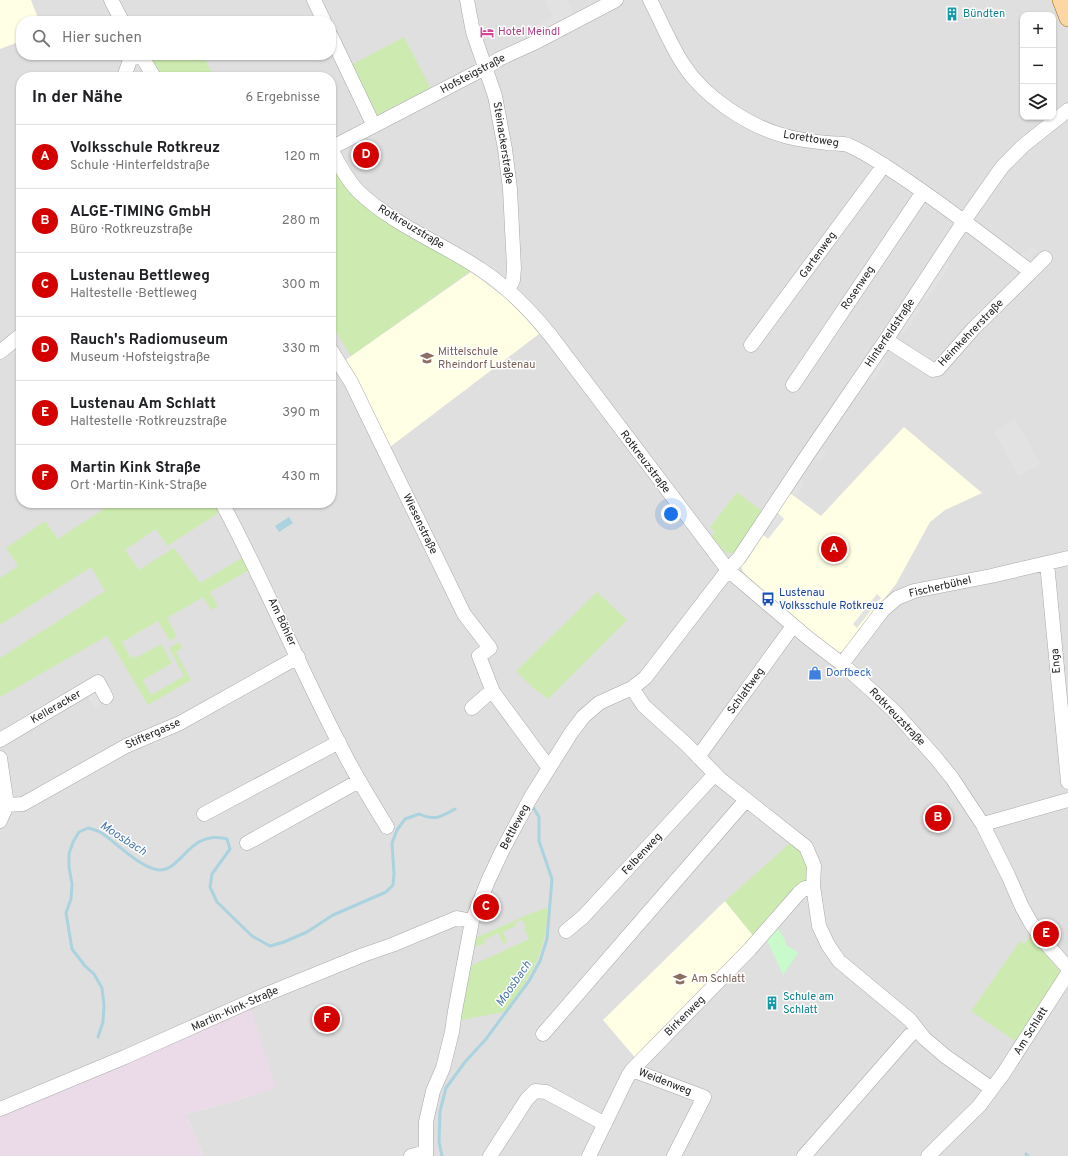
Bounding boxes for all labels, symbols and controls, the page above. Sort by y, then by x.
building icon: Bündten [944,6,960,22]
place label: Bündten [963,7,1005,21]
map controls [1020,12,1056,120]
button: + [1020,12,1056,48]
search box [16,16,336,60]
hotel icon: Hotel Meindl [479,24,495,40]
place label: Hotel Meindl [498,25,560,39]
icon: search [30,27,52,49]
text: Hier suchen [62,29,142,48]
button: − [1020,48,1056,84]
street label: Hofsteigstraße [438,51,508,97]
button: layers [1020,84,1056,120]
text: In der Nähe [32,87,123,109]
text: 6 Ergebnisse [246,90,320,106]
street label: Steinackerstraße [490,101,516,185]
street label: Lorettoweg [782,128,840,150]
text: Volksschule Rotkreuz [70,139,220,158]
pin: D [353,140,379,170]
text: A [40,149,50,165]
text: 120 m [285,149,320,165]
text: Schule · Hinterfeldstraße [70,158,210,174]
street label: Rotkreuzstraße [375,202,447,252]
text: ALGE-TIMING GmbH [70,203,211,222]
text: B [41,213,49,229]
text: 280 m [282,213,320,229]
text: Büro · Rotkreuzstraße [70,222,193,238]
street label: Gartenweg [796,229,840,281]
street label: Rosenweg [838,263,878,313]
text: Lustenau Bettleweg [70,267,210,286]
text: C [41,277,49,293]
text: 300 m [282,277,320,293]
text: Haltestelle · Bettleweg [70,286,197,302]
street label: Hinterfeldstraße [862,296,918,370]
street label: Heimkehrerstraße [935,296,1007,370]
text: Rauch's Radiomuseum [70,331,228,350]
text: D [40,341,50,357]
text: 330 m [282,341,320,357]
place label: Mittelschule Rheindorf Lustenau [438,345,535,372]
text: Museum · Hofsteigstraße [70,350,210,366]
school or university icon: Mittelschule Rheindorf Lustenau [419,350,435,366]
text: Lustenau Am Schlatt [70,395,216,414]
text: E [41,405,49,421]
text: 390 m [282,405,320,421]
text: Haltestelle · Rotkreuzstraße [70,414,227,430]
street label: Rotkreuzstraße [617,428,673,496]
text: Martin Kink Straße [70,459,201,478]
text: F [41,469,49,485]
text: 430 m [282,469,320,485]
text: Ort · Martin-Kink-Straße [70,478,207,494]
street label: Wiesenstraße [399,491,441,557]
your location [661,504,681,524]
pin: A [821,534,847,564]
street label: Fischerbühel [907,573,973,601]
place label: Lustenau Volksschule Rotkreuz [779,586,884,613]
bus stop icon: Lustenau Volksschule Rotkreuz [760,591,776,607]
street label: Am Böhler [265,595,300,649]
street label: Enga [1048,648,1064,674]
street label: Schlattweg [724,665,768,717]
shop icon: Dorfbeck [807,665,823,681]
place label: Dorfbeck [826,666,871,680]
street label: Rotkreuzstraße [866,685,928,749]
street label: Kelleracker [28,687,84,727]
street label: Stiftergasse [123,716,183,752]
street label: Bettleweg [497,802,533,852]
pin: B [925,803,951,833]
water label: Moosbach [97,818,150,860]
street label: Felbenweg [619,830,665,878]
pin: C [473,892,499,922]
pin: E [1033,919,1059,949]
water label: Moosbach [492,958,536,1010]
school or university icon: Am Schlatt [672,971,688,987]
place label: Am Schlatt [691,972,745,986]
street label: Martin-Kink-Straße [189,983,281,1035]
place label: Schule am Schlatt [783,990,834,1017]
street label: Birkenweg [662,993,708,1039]
building icon: Schule am Schlatt [764,995,780,1011]
pin: F [314,1004,340,1034]
street label: Am Schlatt [1011,1004,1051,1058]
street label: Weidenweg [636,1065,694,1099]

